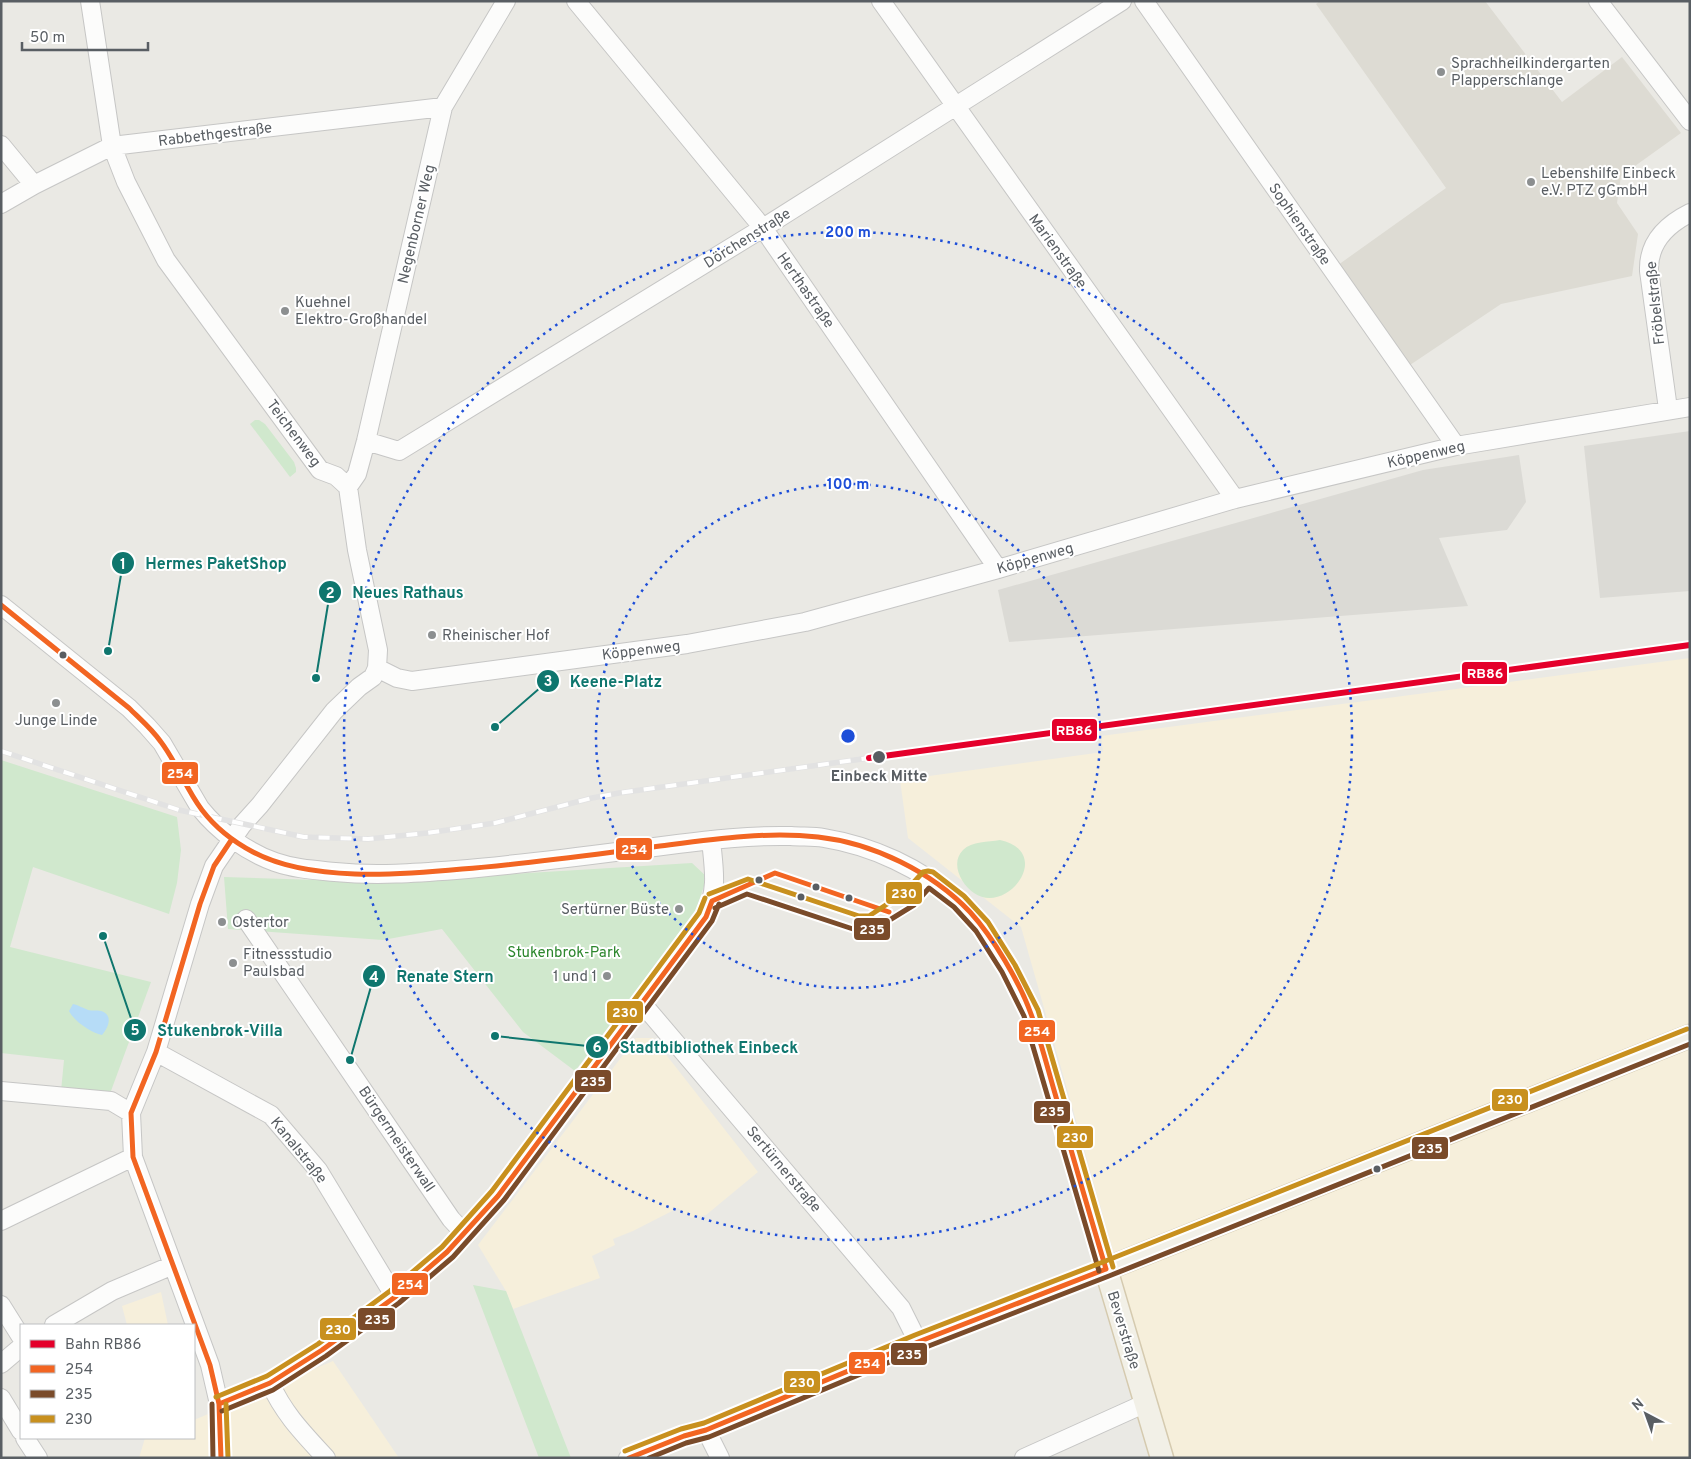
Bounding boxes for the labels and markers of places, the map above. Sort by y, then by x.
place label: Sprachheilkindergarten Plapperschlange [1451,55,1610,91]
marker: Sprachheilkindergarten Plapperschlange [1435,66,1447,78]
place label: Lebenshilfe Einbeck e.V. PTZ gGmbH [1541,165,1676,201]
marker: Lebenshilfe Einbeck e.V. PTZ gGmbH [1525,176,1537,188]
place label: Kuehnel Elektro-Großhandel [295,294,427,330]
marker: Kuehnel Elektro-Großhandel [279,305,291,317]
callout: Hermes PaketShop [110,548,297,579]
callout: Neues Rathaus [317,577,474,608]
place label: Rheinischer Hof [442,627,549,646]
marker: Rheinischer Hof [426,629,438,641]
unlabelled marker [58,650,68,660]
callout: Keene-Platz [535,666,673,697]
marker: Junge Linde [50,697,62,709]
place label: Junge Linde [15,712,97,731]
centre of rings [839,727,857,745]
marker: Einbeck Mitte [871,749,887,765]
place label: Einbeck Mitte [831,768,927,787]
unlabelled marker [754,875,764,885]
unlabelled marker [811,882,821,892]
unlabelled marker [796,892,806,902]
unlabelled marker [844,893,854,903]
place label: Sertürner Büste [561,901,669,920]
marker: Sertürner Büste [673,903,685,915]
place label: Ostertor [232,914,289,933]
marker: Ostertor [216,916,228,928]
place label: Fitnessstudio Paulsbad [243,946,332,982]
marker: Fitnessstudio Paulsbad [227,957,239,969]
callout: Renate Stern [362,961,504,992]
place label: 1 und 1 [553,968,597,987]
marker: 1 und 1 [601,970,613,982]
callout: Stukenbrok-Villa [123,1015,293,1046]
callout: Stadtbibliothek Einbeck [585,1032,809,1063]
unlabelled marker [1372,1164,1382,1174]

